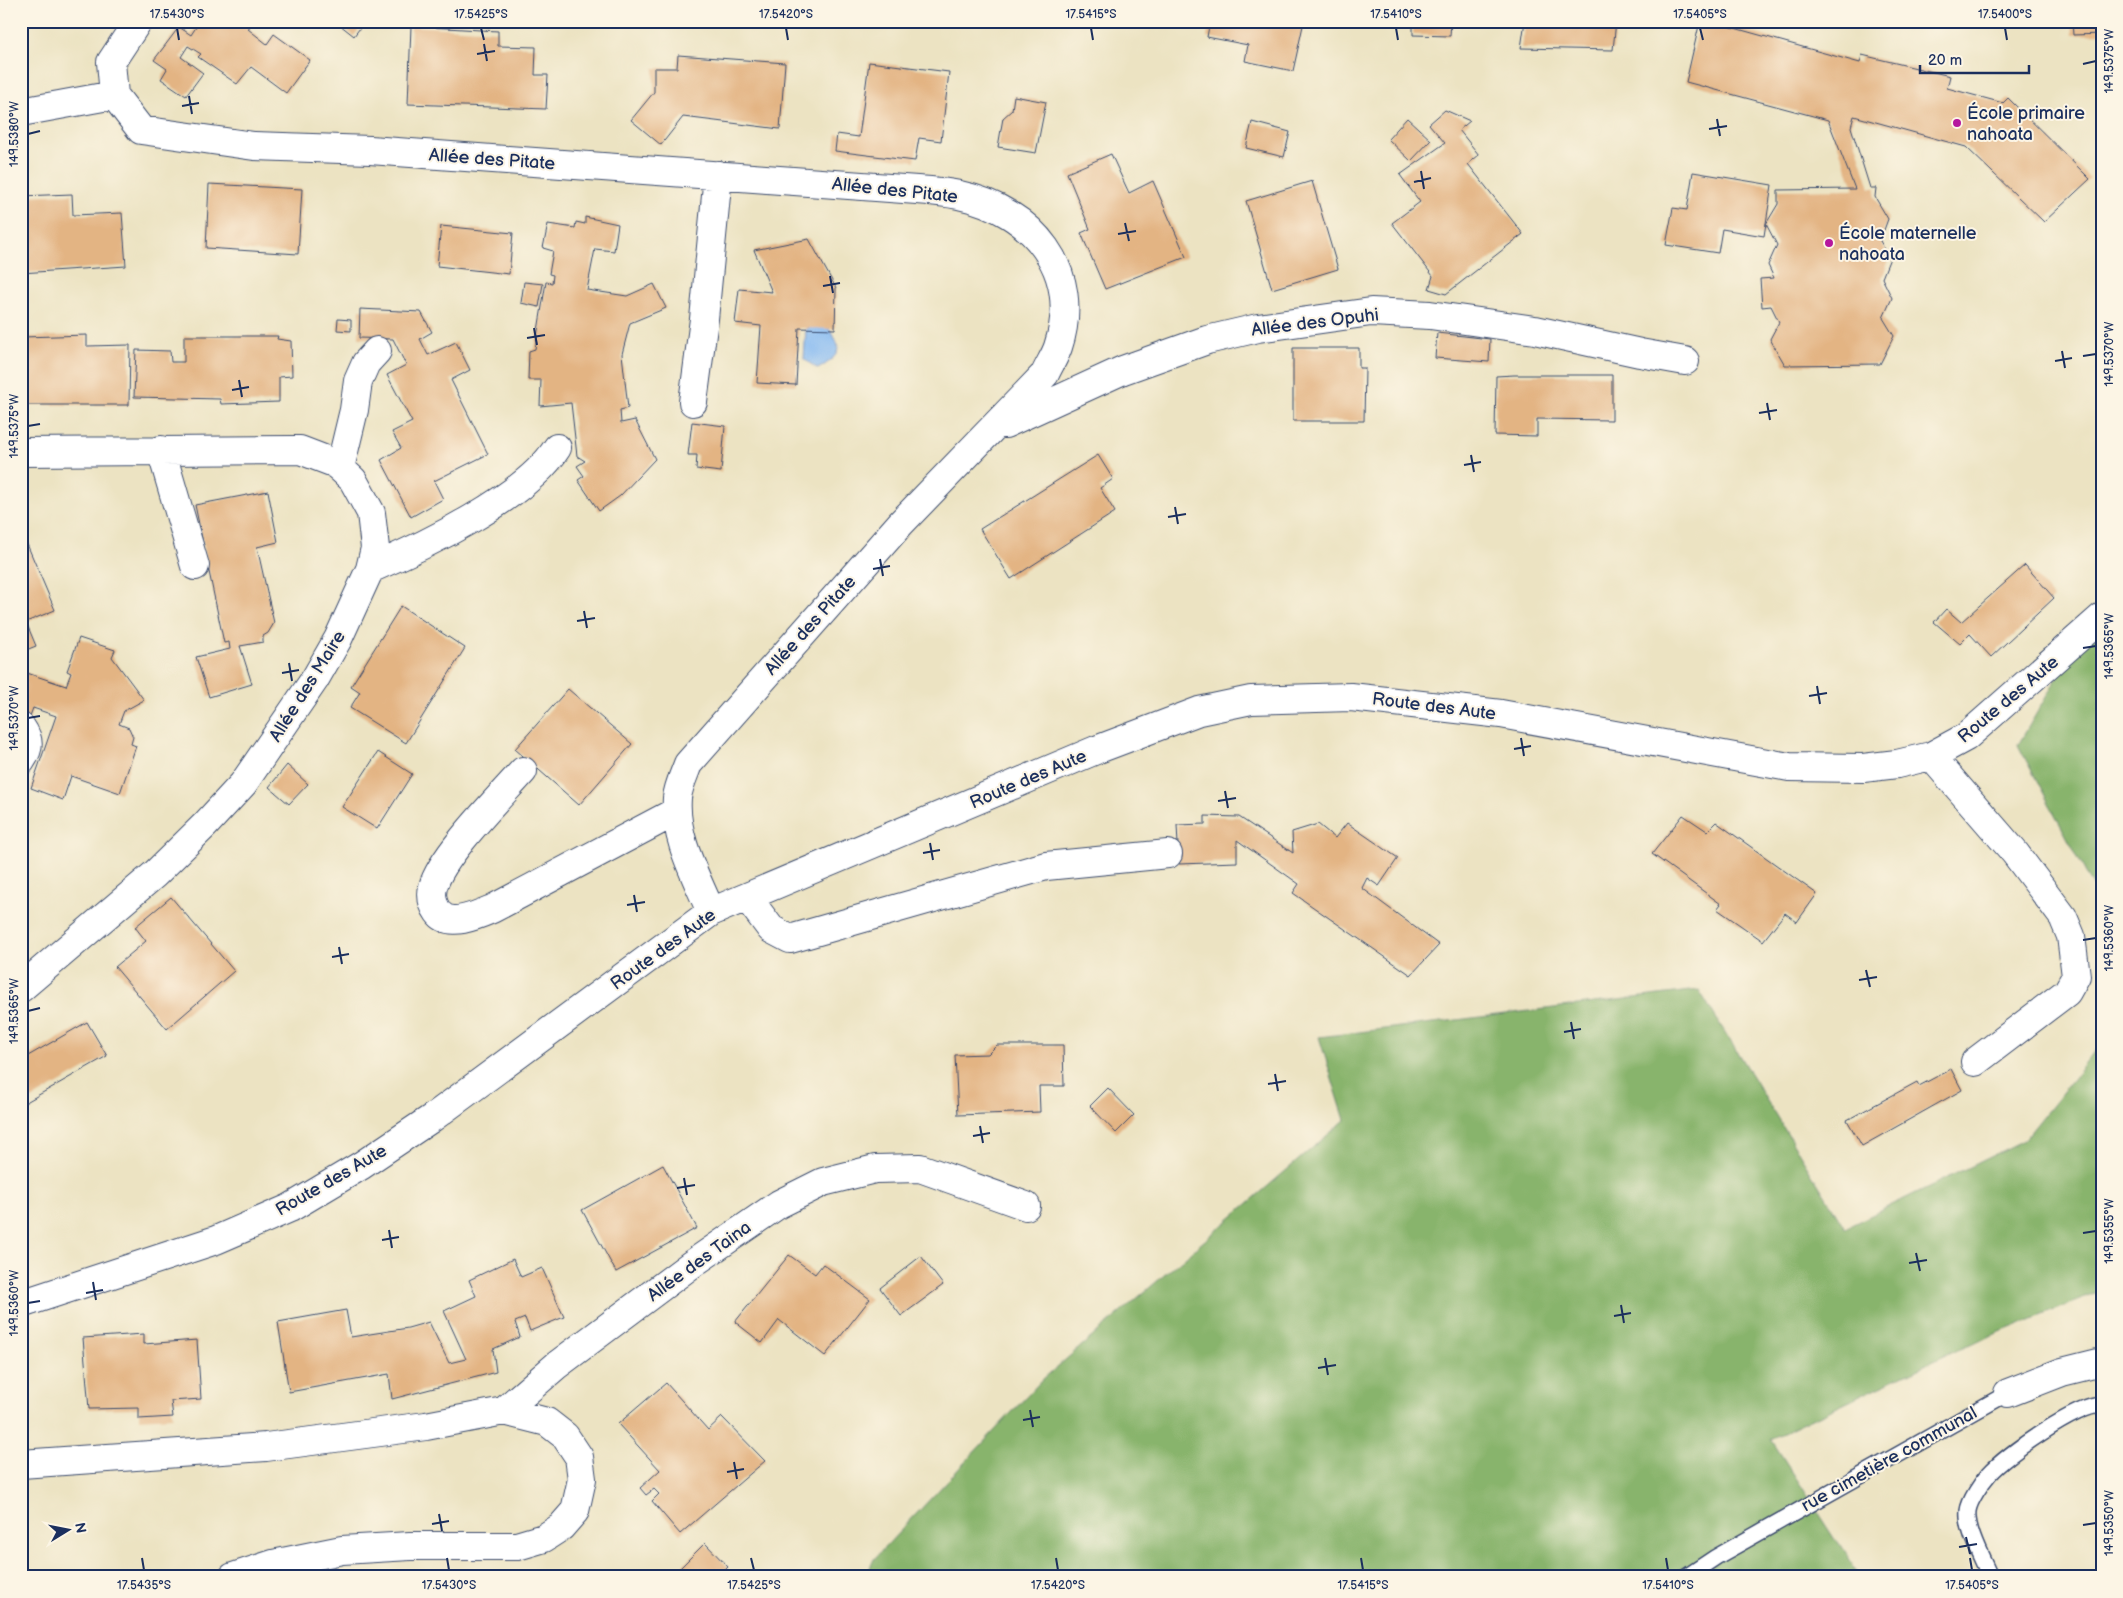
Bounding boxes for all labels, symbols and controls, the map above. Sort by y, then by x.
text: 17.5430°S [150,7,204,22]
text: 17.5425°S [454,7,508,22]
text: 17.5420°S [759,7,813,22]
text: 17.5415°S [1065,7,1117,22]
text: 17.5410°S [1370,7,1422,22]
text: 17.5405°S [1673,7,1727,22]
text: 17.5400°S [1978,7,2032,22]
text: 149.5375°W [2102,29,2117,93]
scale bar [1920,42,2029,74]
text: 20 m [1928,51,1962,70]
text: 149.5380°W [7,101,22,167]
place label: École primaire nahoata [1967,101,2085,145]
marker: École primaire nahoata [1951,117,1963,129]
street label: Allée des Pitate [428,145,556,174]
street label: Allée des Pitate [831,173,959,208]
place label: École maternelle nahoata [1839,221,1977,265]
marker: École maternelle nahoata [1823,237,1835,249]
street label: Allée des Opuhi [1250,304,1380,341]
text: 149.5370°W [2102,321,2117,386]
text: 149.5375°W [7,394,22,458]
street label: Allée des Pitate [760,571,861,679]
text: 149.5365°W [2102,613,2117,679]
street label: Allée des Maire [265,627,350,746]
street label: Route des Aute [1954,651,2063,747]
text: 149.5370°W [7,685,22,750]
street label: Route des Aute [1371,688,1497,725]
street label: Route des Aute [967,745,1090,813]
street label: Route des Aute [607,904,720,995]
text: 149.5360°W [2102,905,2117,971]
text: 149.5365°W [7,978,22,1044]
street label: Route des Aute [272,1140,391,1221]
text: 149.5355°W [2102,1198,2117,1264]
street label: Allée des Taina [643,1217,755,1306]
text: 149.5360°W [7,1270,22,1336]
street label: rue cimetière communal [1798,1402,1981,1516]
text: 149.5350°W [2102,1490,2117,1556]
north arrow [42,1506,92,1556]
text: N [71,1521,90,1534]
text: 17.5435°S [117,1578,171,1593]
text: 17.5430°S [422,1578,476,1593]
text: 17.5425°S [727,1578,781,1593]
text: 17.5420°S [1031,1578,1085,1593]
text: 17.5415°S [1337,1578,1389,1593]
text: 17.5410°S [1642,1578,1694,1593]
text: 17.5405°S [1945,1578,1999,1593]

